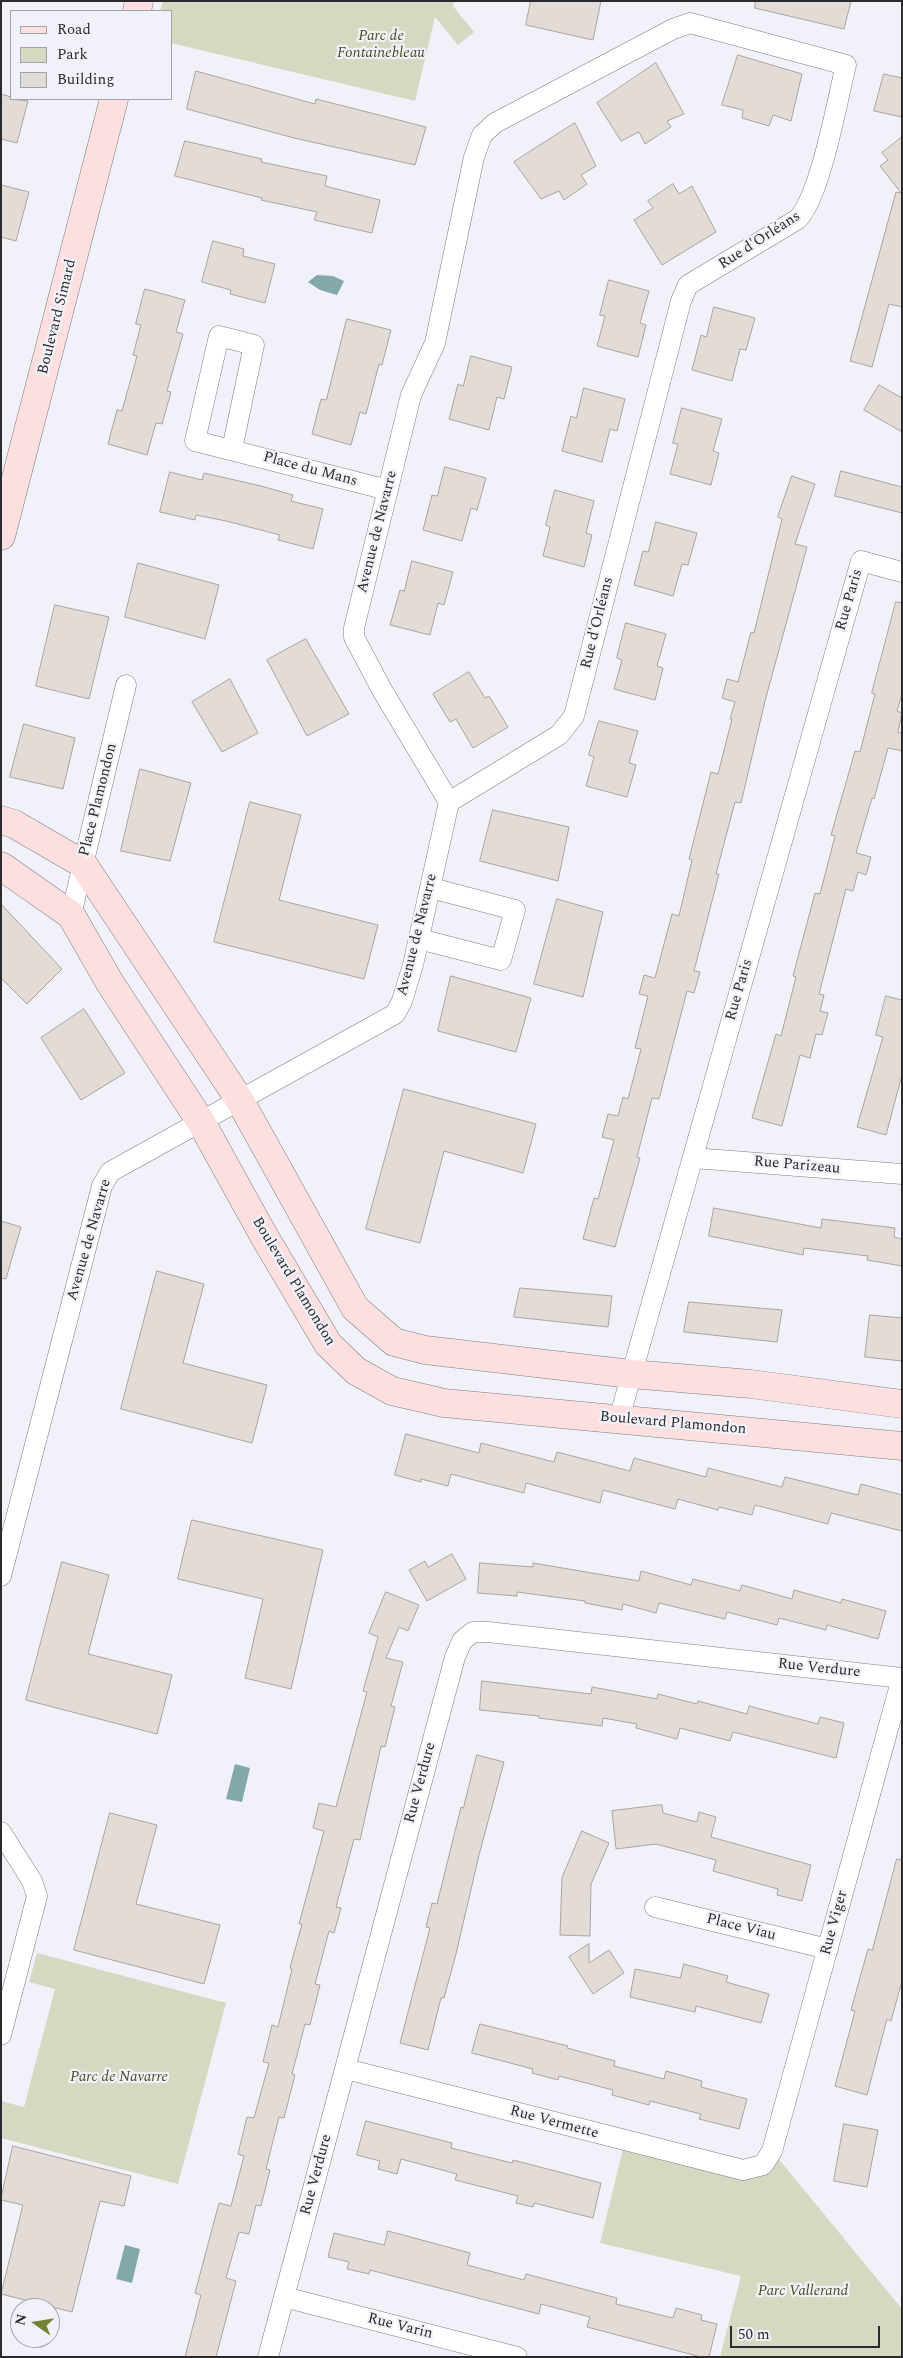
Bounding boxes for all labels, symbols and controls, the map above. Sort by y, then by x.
legend [10,10,172,100]
text: Road [57,18,91,41]
park label: Parc de Fontainebleau [337,28,425,63]
text: Park [57,43,88,66]
text: Building [57,68,114,91]
street label: Rue d'Orléans [716,208,804,274]
street label: Boulevard Simard [35,258,81,376]
street label: Place du Mans [261,449,359,491]
street label: Avenue de Navarre [354,469,402,595]
street label: Rue Paris [833,567,867,633]
street label: Rue d'Orléans [578,575,618,671]
street label: Place Plamondon [76,742,122,858]
street label: Avenue de Navarre [394,872,442,998]
street label: Rue Paris [723,957,757,1023]
street label: Rue Parizeau [753,1153,841,1179]
street label: Avenue de Navarre [64,1177,116,1303]
street label: Boulevard Plamondon [247,1214,339,1350]
street label: Boulevard Plamondon [599,1409,747,1439]
street label: Rue Verdure [777,1656,861,1682]
street label: Rue Verdure [402,1741,440,1825]
street label: Rue Viger [818,1889,852,1957]
street label: Place Viau [704,1911,778,1945]
park label: Parc de Navarre [70,2069,168,2087]
street label: Rue Vermette [508,2103,600,2143]
street label: Rue Verdure [298,2133,336,2217]
park label: Parc Vallerand [758,2283,848,2301]
north arrow [10,2298,60,2348]
street label: Rue Varin [366,2310,434,2344]
text: N [9,2312,32,2328]
scale bar [733,2316,883,2348]
text: 50 m [738,2323,770,2346]

